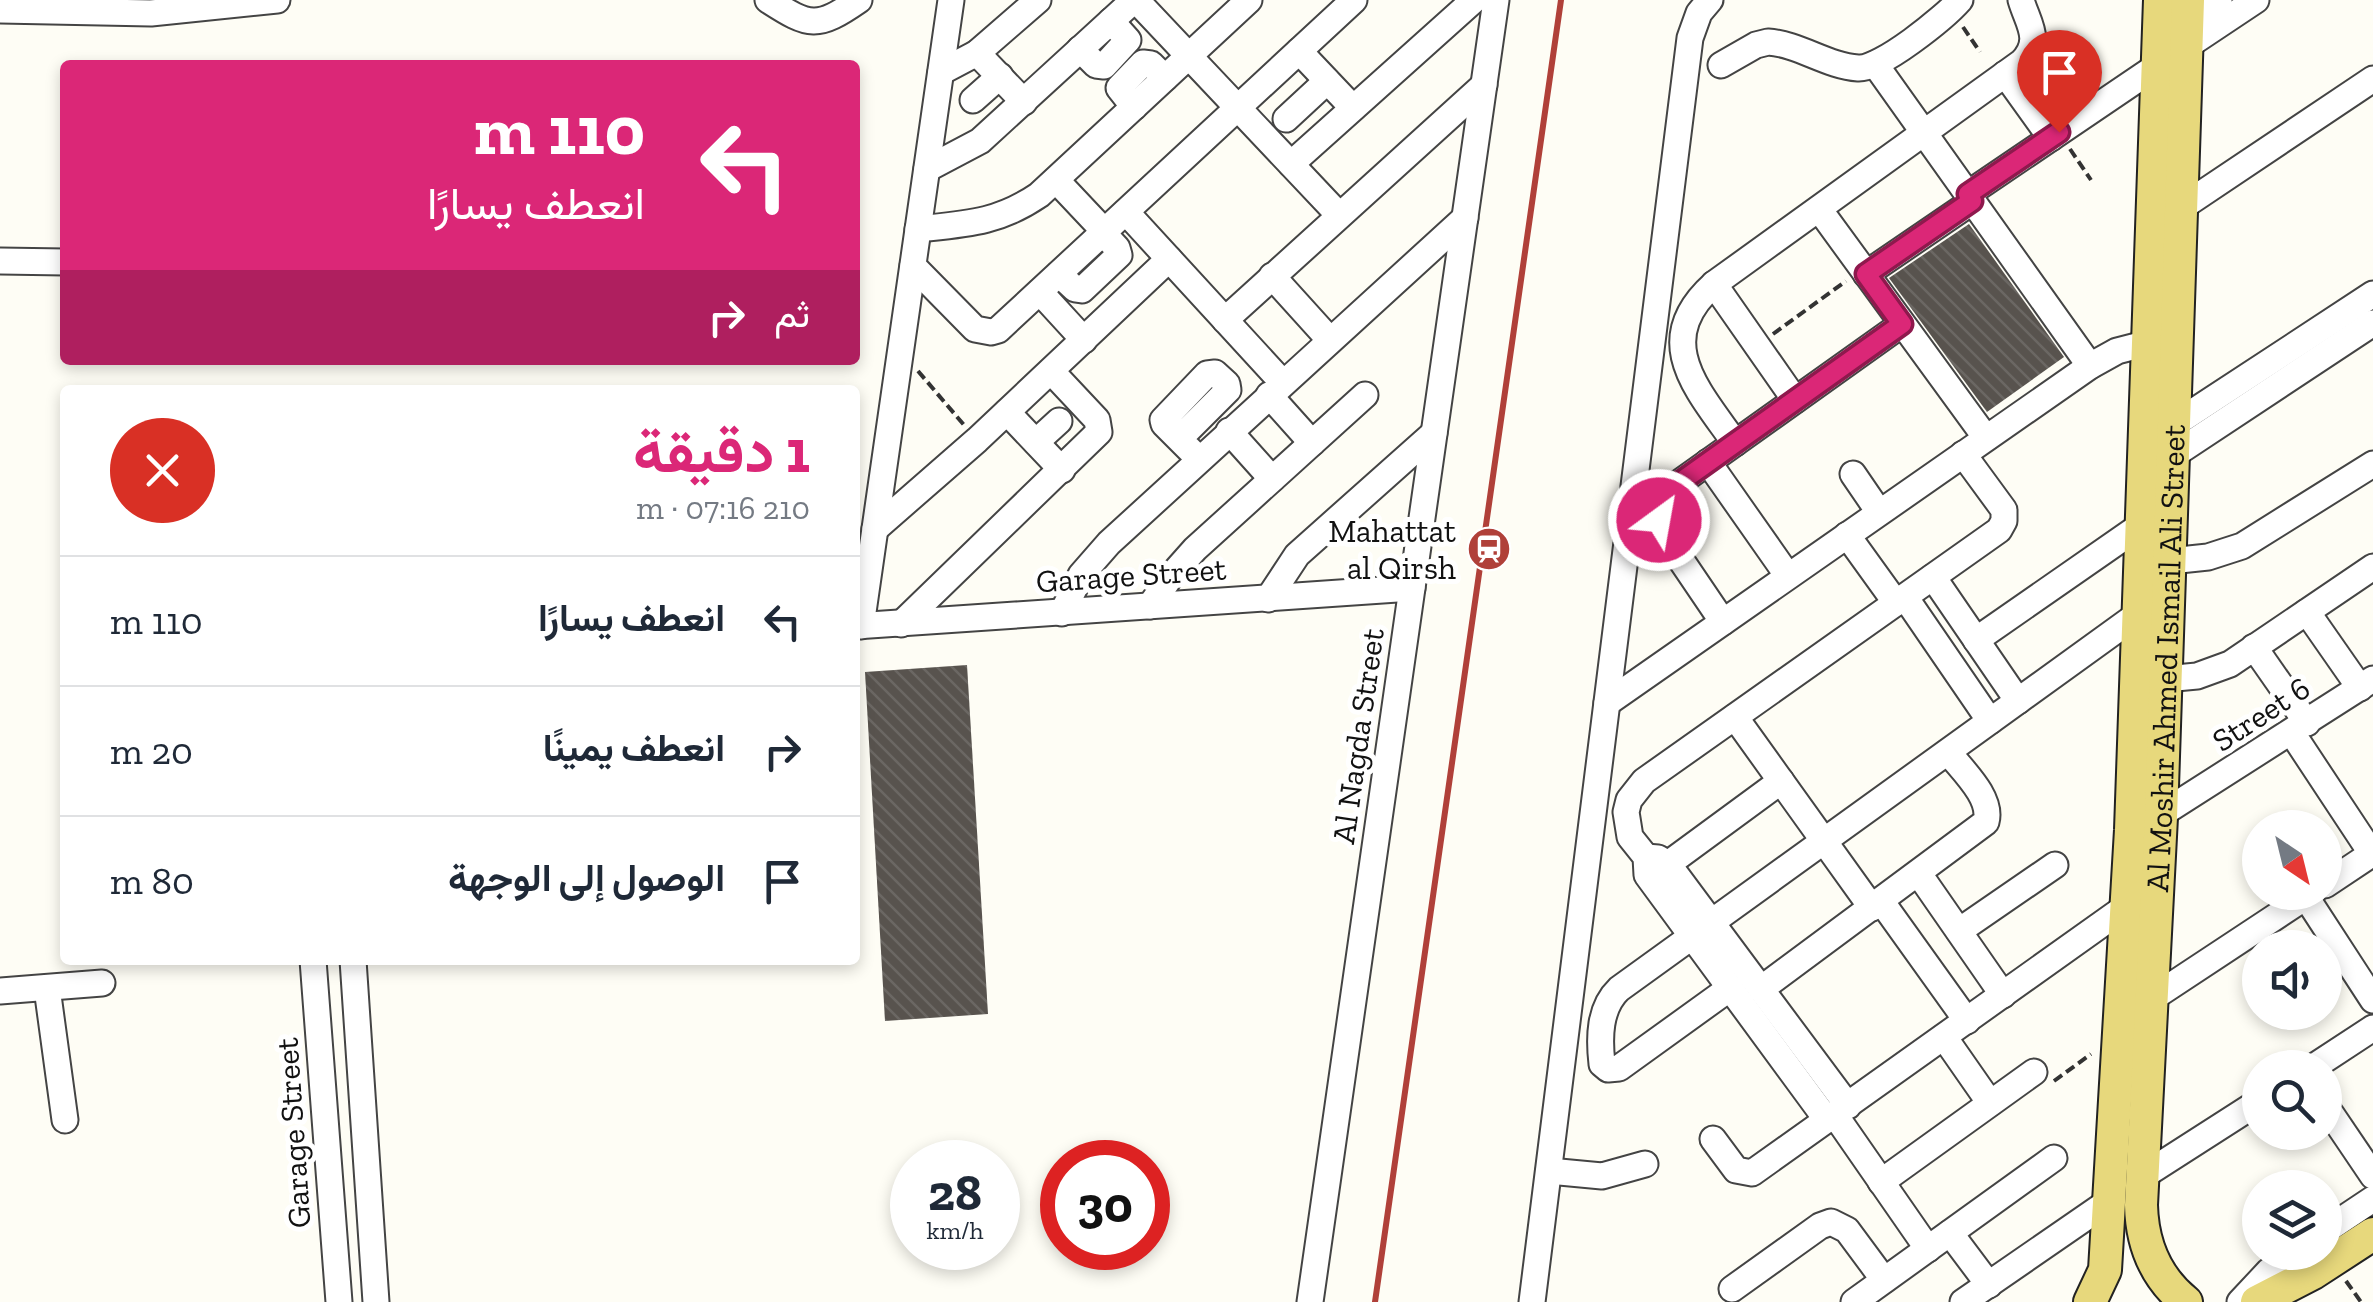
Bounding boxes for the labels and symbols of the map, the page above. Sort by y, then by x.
pin [2017,30,2102,133]
street label: Al Moshir Ahmed Ismail Ali Street [2138,424,2193,893]
position arrow [1607,468,1711,572]
place label: Mahattat al Qirsh [1328,512,1456,587]
station icon: Mahattat al Qirsh [1466,526,1512,572]
street label: Garage Street [1035,549,1228,601]
street label: Al Nagda Street [1324,626,1392,846]
street label: Street 6 [2205,668,2317,760]
north arrow [2242,810,2342,910]
street label: Garage Street [267,1036,319,1229]
speed limit sign: 30 [1040,1140,1170,1270]

